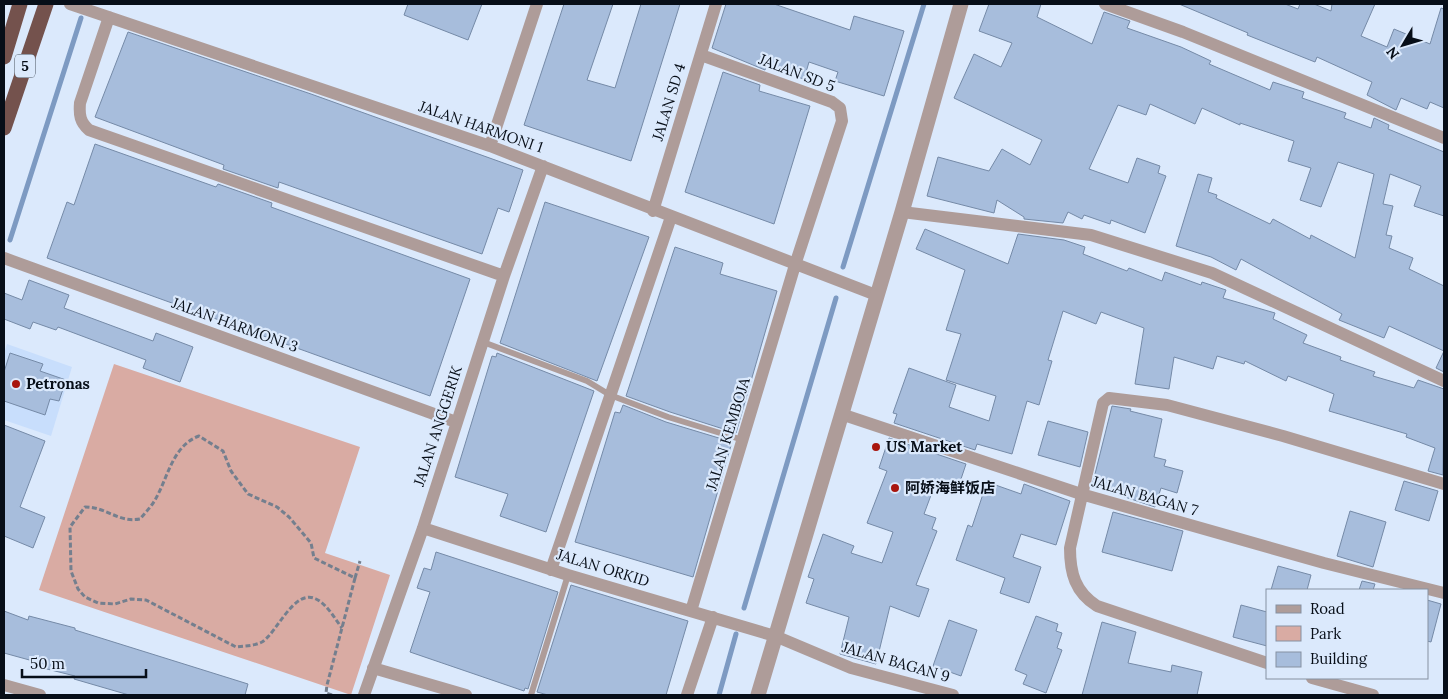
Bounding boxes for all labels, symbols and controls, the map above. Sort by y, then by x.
north arrow [1378,20,1428,70]
text: N [1382,43,1403,63]
street label: JALAN SD 5 [755,49,838,96]
road number: 5 [15,54,35,78]
street label: JALAN SD 4 [647,61,689,144]
street label: JALAN HARMONI 1 [416,96,546,157]
street label: JALAN HARMONI 3 [168,293,301,356]
street label: JALAN ANGGERIK [409,362,466,489]
place label: Petronas [26,374,90,393]
street label: JALAN KEMBOJA [701,375,754,494]
marker: Petronas [10,378,22,390]
place label: US Market [886,437,963,456]
marker: US Market [870,441,882,453]
street label: JALAN BAGAN 7 [1089,471,1200,520]
place label: 阿娇海鲜饭店 [905,478,995,497]
marker: 阿娇海鲜饭店 [889,482,901,494]
street label: JALAN ORKID [554,544,652,591]
legend [1266,589,1428,679]
text: Road [1310,599,1345,618]
text: Park [1310,624,1341,643]
street label: JALAN BAGAN 9 [839,637,952,686]
scale bar [22,646,146,678]
text: Building [1310,649,1368,668]
text: 50 m [30,654,65,673]

